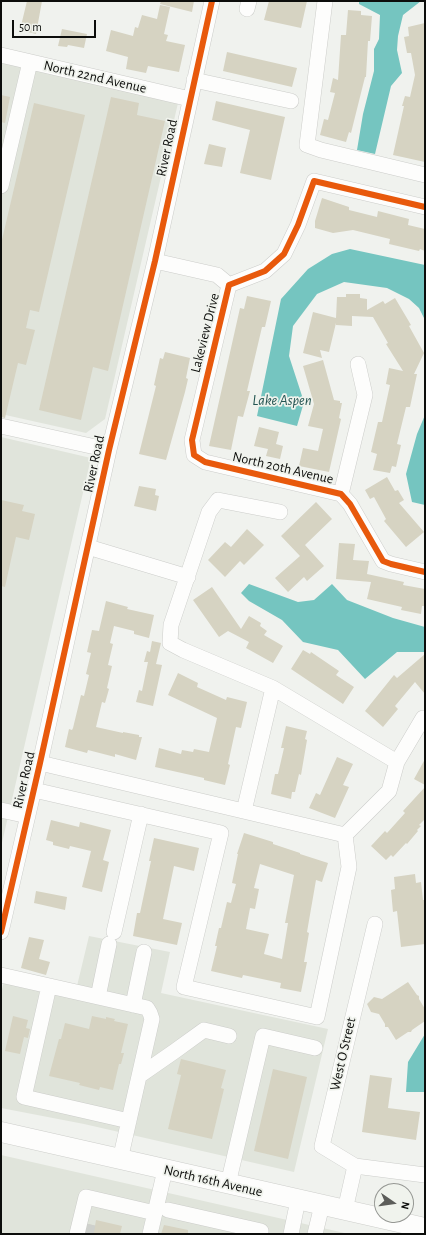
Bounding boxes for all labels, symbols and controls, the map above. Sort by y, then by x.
scale bar [14,12,98,38]
text: 50 m [19,21,42,33]
street label: North 22nd Avenue [42,57,148,97]
street label: River Road [153,118,181,178]
street label: Lakeview Drive [187,291,223,375]
water label: Lake Aspen [252,391,312,409]
street label: River Road [80,434,108,494]
street label: North 20th Avenue [231,448,335,488]
street label: River Road [9,750,39,810]
street label: West O Street [326,1016,360,1092]
street label: North 16th Avenue [162,1161,264,1201]
north arrow [374,1183,414,1223]
text: N [399,1201,411,1211]

